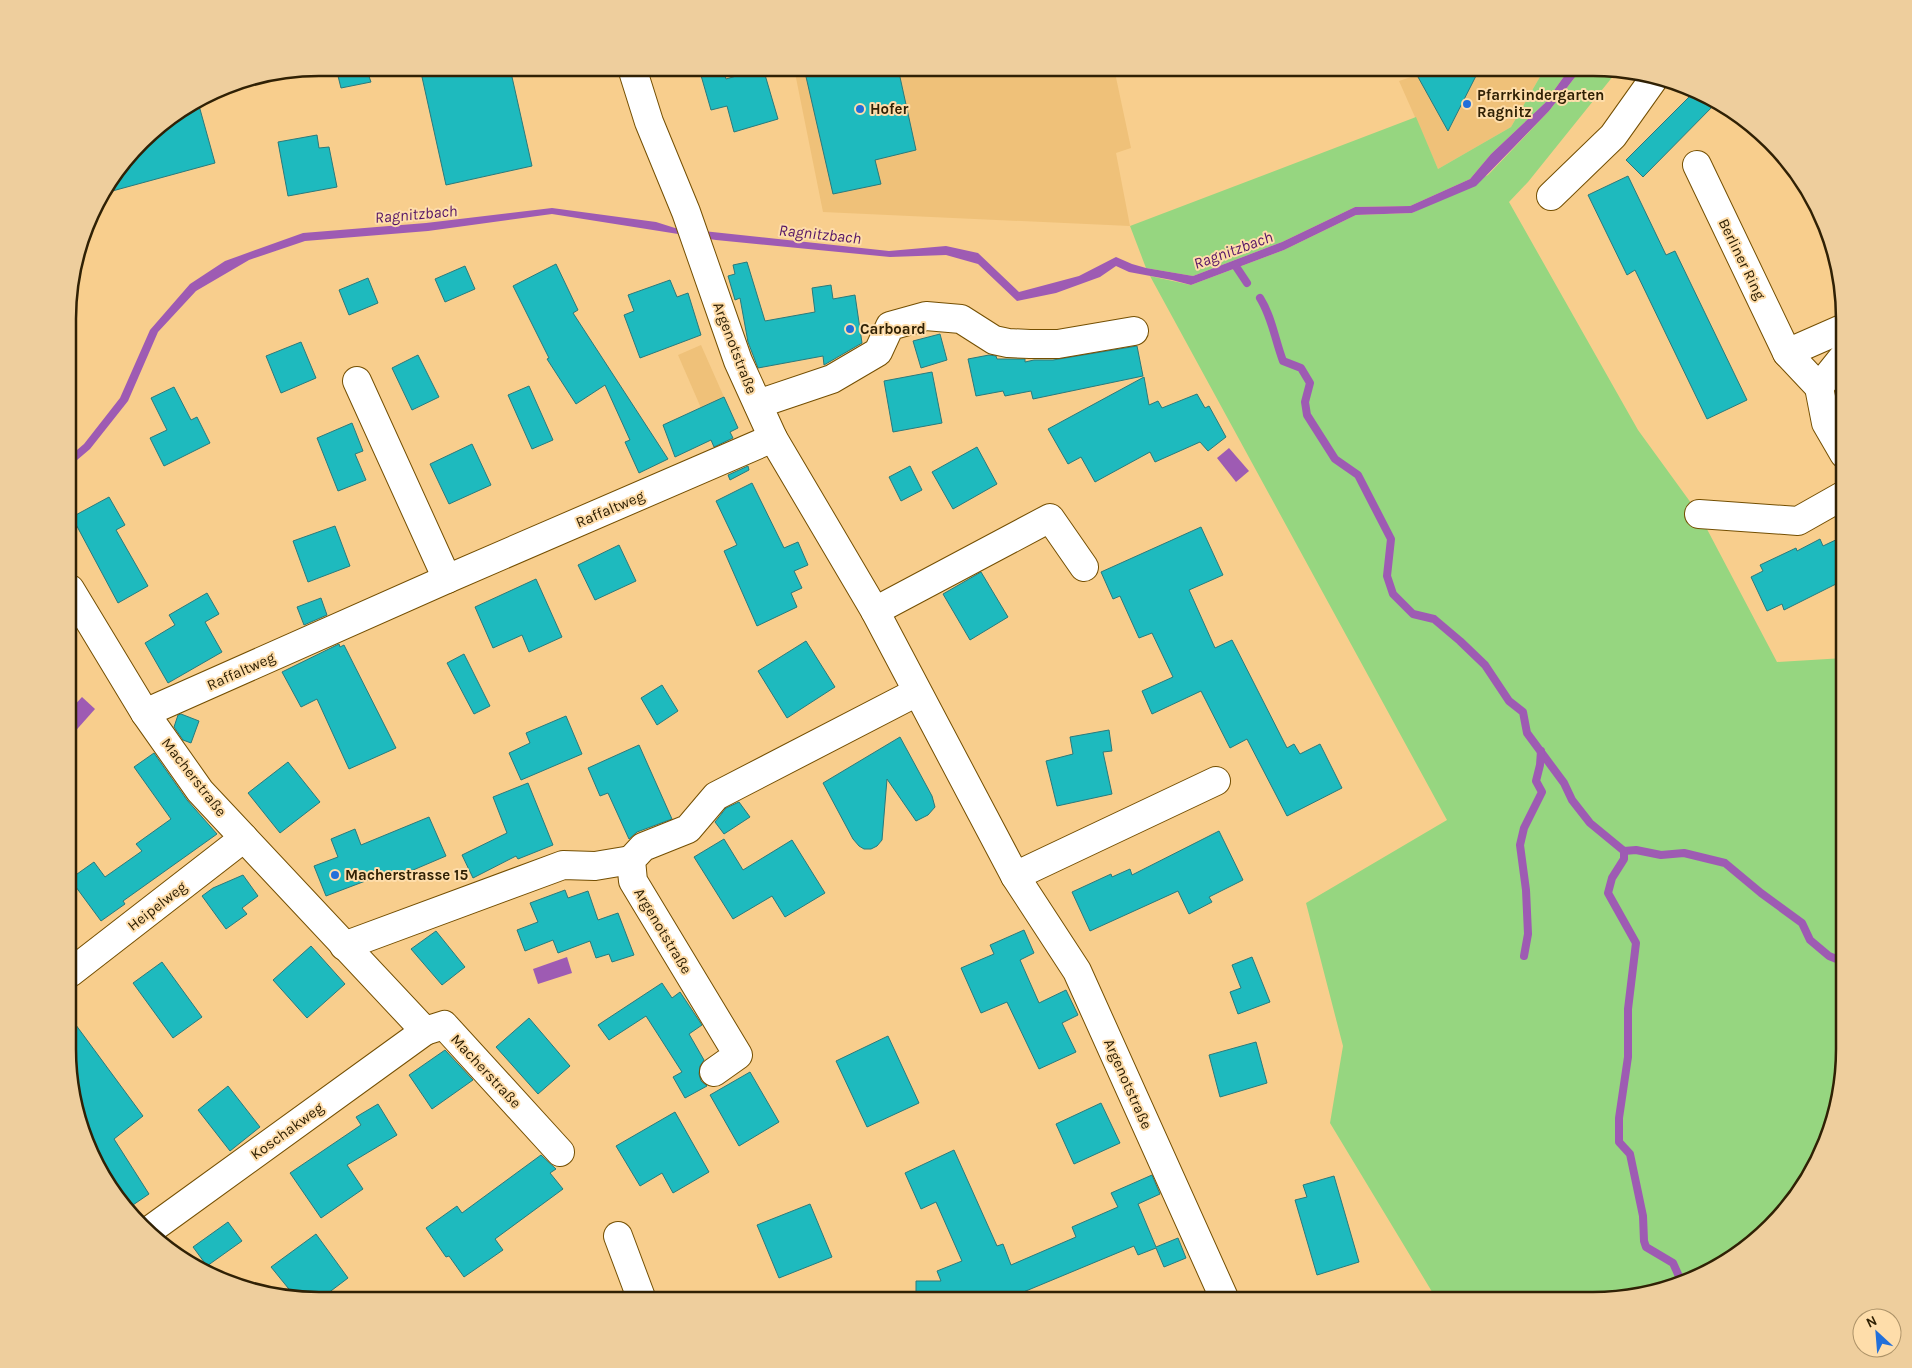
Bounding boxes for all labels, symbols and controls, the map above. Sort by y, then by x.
place label: Pfarrkindergarten Ragnitz [1477,86,1604,121]
marker: Pfarrkindergarten Ragnitz [1461,98,1473,110]
place label: Hofer [870,100,909,118]
marker: Hofer [854,103,866,115]
water label: Ragnitzbach [374,201,458,227]
street label: Berliner Ring [1715,215,1770,303]
water label: Ragnitzbach [778,220,862,248]
water label: Ragnitzbach [1191,227,1275,273]
street label: Argenotstraße [709,300,761,396]
place label: Carboard [860,320,926,338]
marker: Carboard [844,323,856,335]
street label: Raffaltweg [573,486,648,532]
street label: Raffaltweg [204,648,278,694]
street label: Macherstraße [158,734,230,820]
place label: Macherstrasse 15 [345,866,468,884]
marker: Macherstrasse 15 [329,869,341,881]
street label: Heipelweg [124,877,190,935]
street label: Argenotstraße [630,885,696,977]
street label: Macherstraße [447,1030,525,1112]
street label: Argenotstraße [1100,1036,1156,1132]
street label: Koschakweg [247,1098,327,1163]
north arrow [1852,1308,1902,1358]
text: N [1863,1312,1880,1332]

